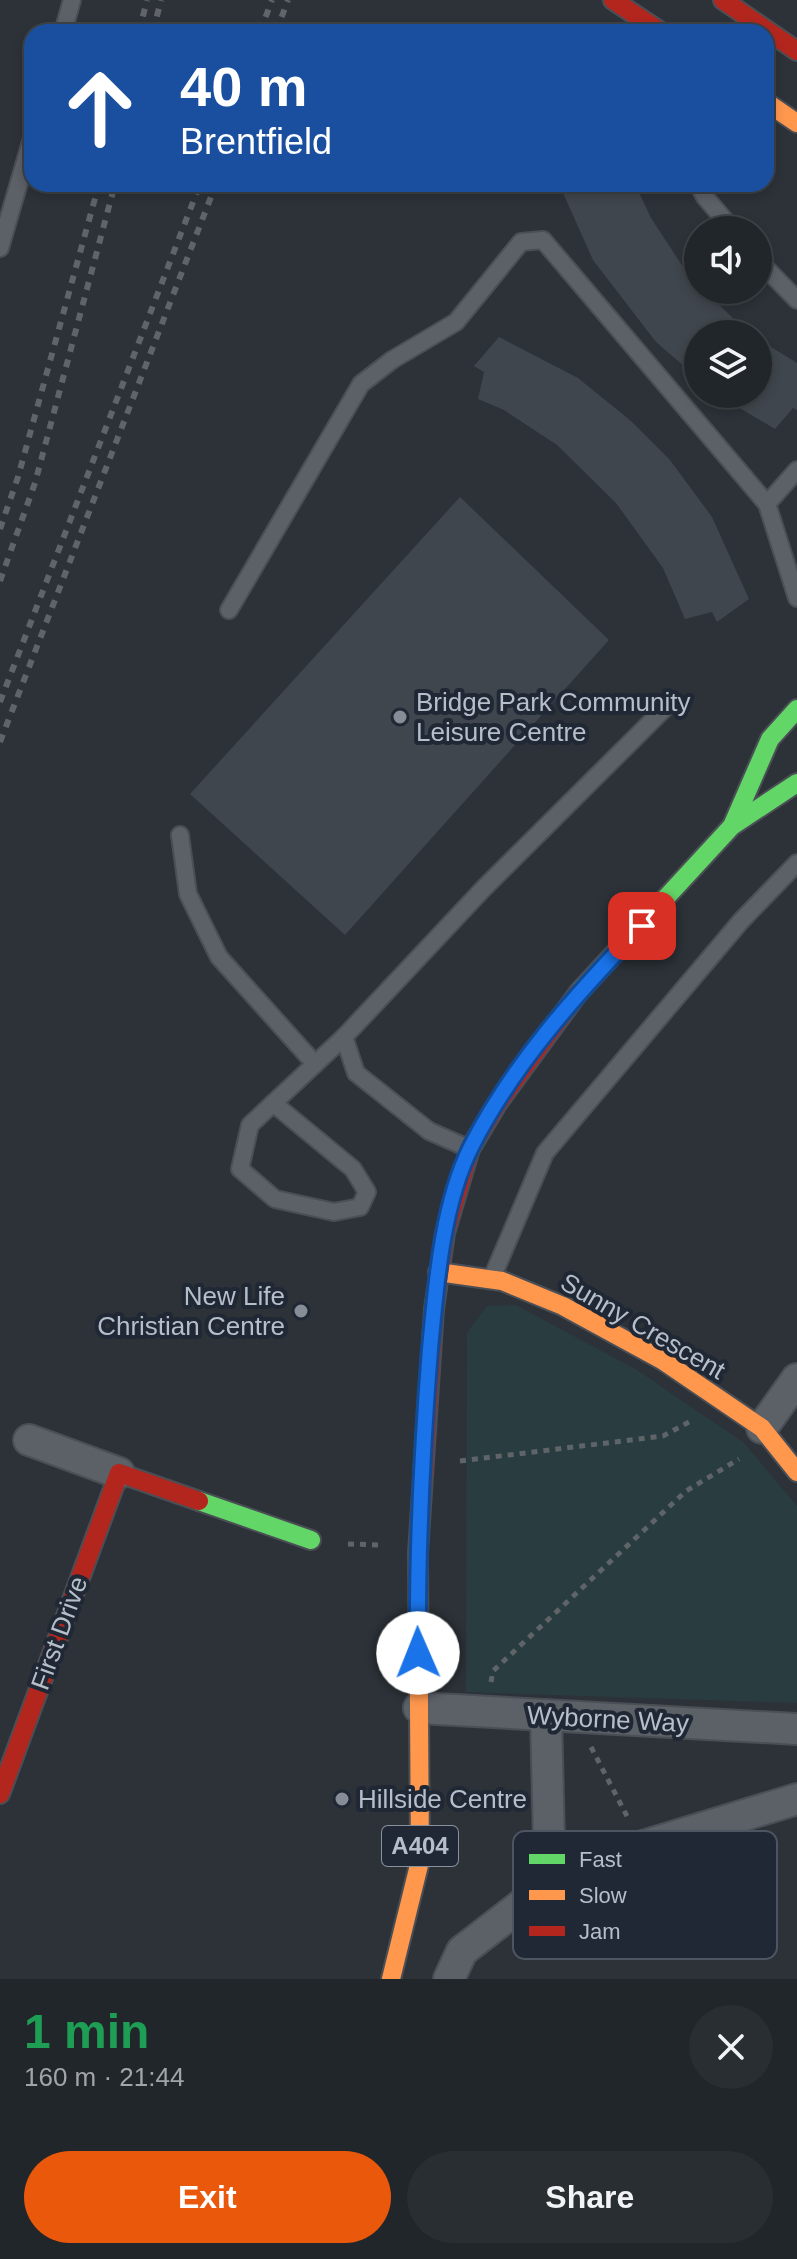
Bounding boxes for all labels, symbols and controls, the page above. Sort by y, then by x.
text: 40 m [180,55,308,118]
icon: ahead [48,56,152,160]
text: Brentfield [180,121,332,162]
map controls [684,216,772,408]
button: sound [684,216,772,304]
button: layers [684,320,772,408]
place label: Bridge Park Community Leisure Centre [416,687,691,747]
marker: Bridge Park Community Leisure Centre [391,708,409,726]
pin [608,892,676,960]
icon: arrive [620,904,664,948]
street label: Sunny Crescent [555,1267,731,1386]
place label: New Life Christian Centre [97,1281,285,1341]
marker: New Life Christian Centre [292,1302,310,1320]
street label: First Drive [25,1572,93,1694]
position arrow [376,1611,460,1695]
street label: Wyborne Way [526,1700,690,1738]
place label: Hillside Centre [358,1784,527,1814]
marker: Hillside Centre [333,1790,351,1808]
road number: A404 [382,1826,458,1866]
legend [513,1831,777,1959]
text: Fast [579,1847,622,1872]
text: Slow [579,1883,627,1908]
text: Jam [579,1919,621,1944]
text: 1 min [24,2005,149,2058]
button: close [689,2005,773,2089]
text: 160 m · 21:44 [24,2062,184,2092]
button: Exit [24,2151,391,2243]
button: Share [407,2151,773,2243]

